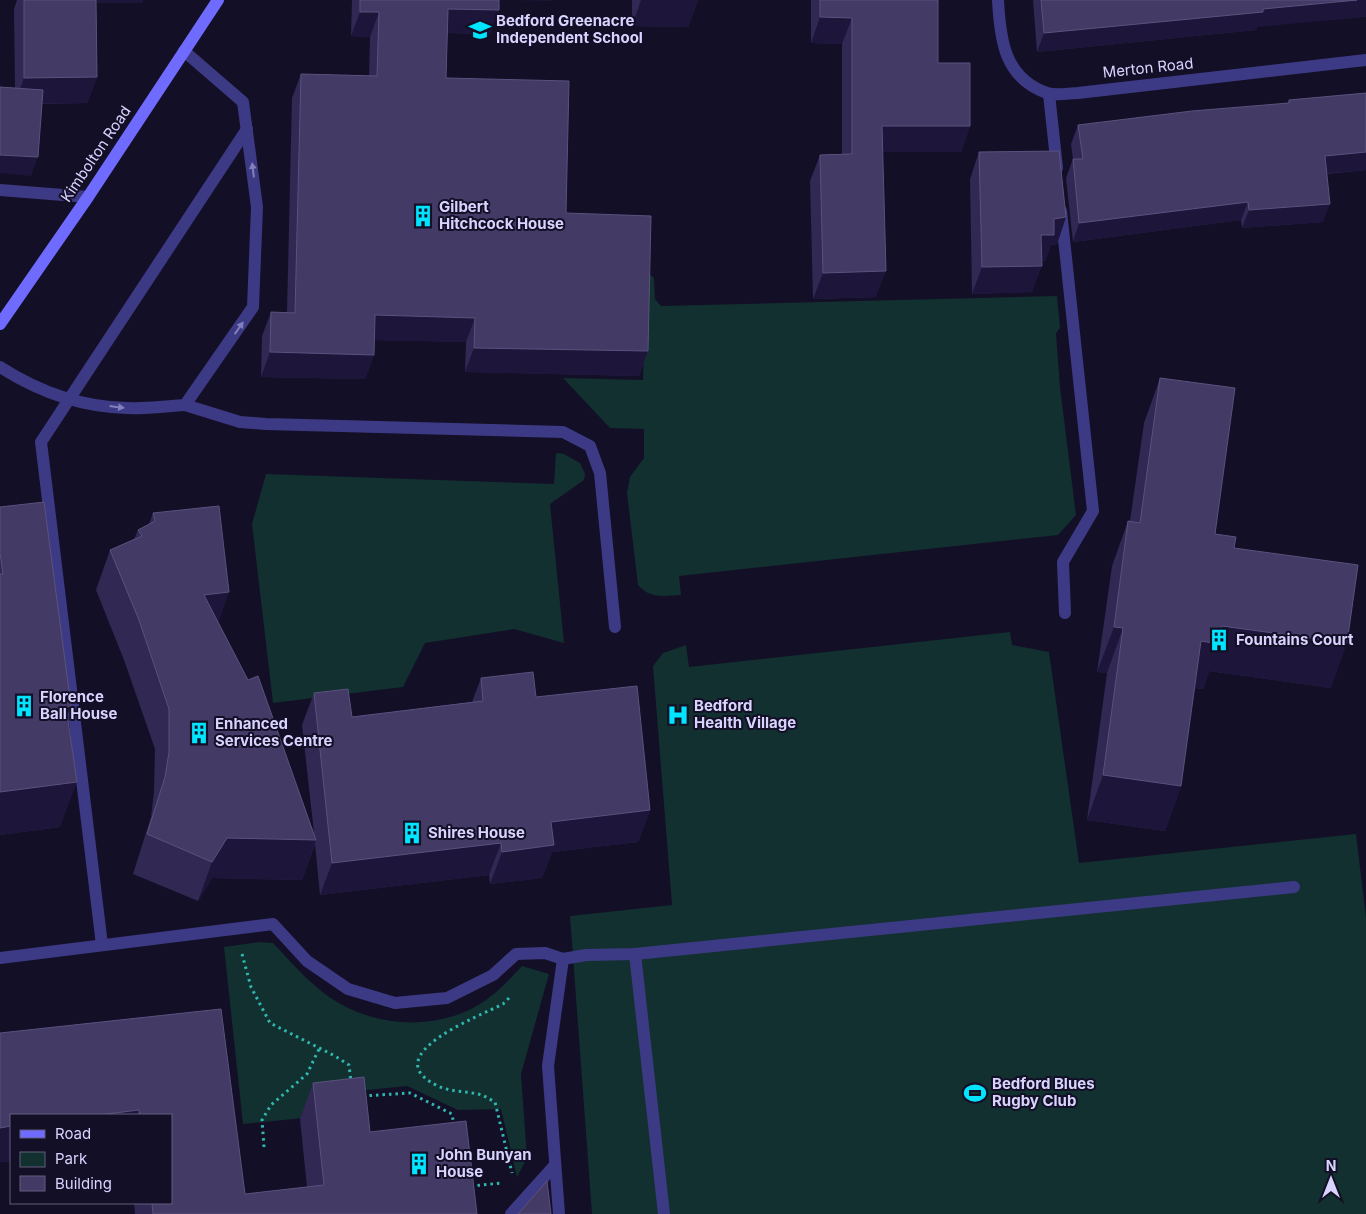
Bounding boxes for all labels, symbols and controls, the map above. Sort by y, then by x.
place label: Bedford Greenacre Independent School [496,11,643,47]
school or university icon: Bedford Greenacre Independent School [467,17,493,43]
street label: Merton Road [1102,53,1194,82]
street label: Kimbolton Road [56,102,135,206]
one-way arrow [248,162,256,178]
place label: Gilbert Hitchcock House [439,197,564,233]
building icon: Gilbert Hitchcock House [410,203,436,229]
one-way arrow [234,321,243,334]
one-way arrow [109,403,125,411]
building icon: Fountains Court [1206,627,1232,653]
place label: Fountains Court [1236,630,1354,649]
place label: Florence Ball House [40,687,117,723]
building icon: Florence Ball House [11,693,37,719]
place label: Bedford Health Village [694,696,796,732]
hospital icon: Bedford Health Village [665,702,691,728]
place label: Enhanced Services Centre [215,714,332,750]
building icon: Enhanced Services Centre [186,720,212,746]
building icon: Shires House [399,820,425,846]
place label: Shires House [428,823,525,842]
place label: Bedford Blues Rugby Club [992,1074,1095,1110]
sports icon: Bedford Blues Rugby Club [962,1080,988,1106]
legend [10,1114,172,1204]
text: Road [55,1124,91,1143]
place label: John Bunyan House [436,1145,531,1181]
text: Park [55,1149,88,1168]
building icon: John Bunyan House [406,1151,432,1177]
north arrow [1306,1154,1356,1204]
text: N [1326,1157,1336,1174]
text: Building [55,1174,112,1193]

